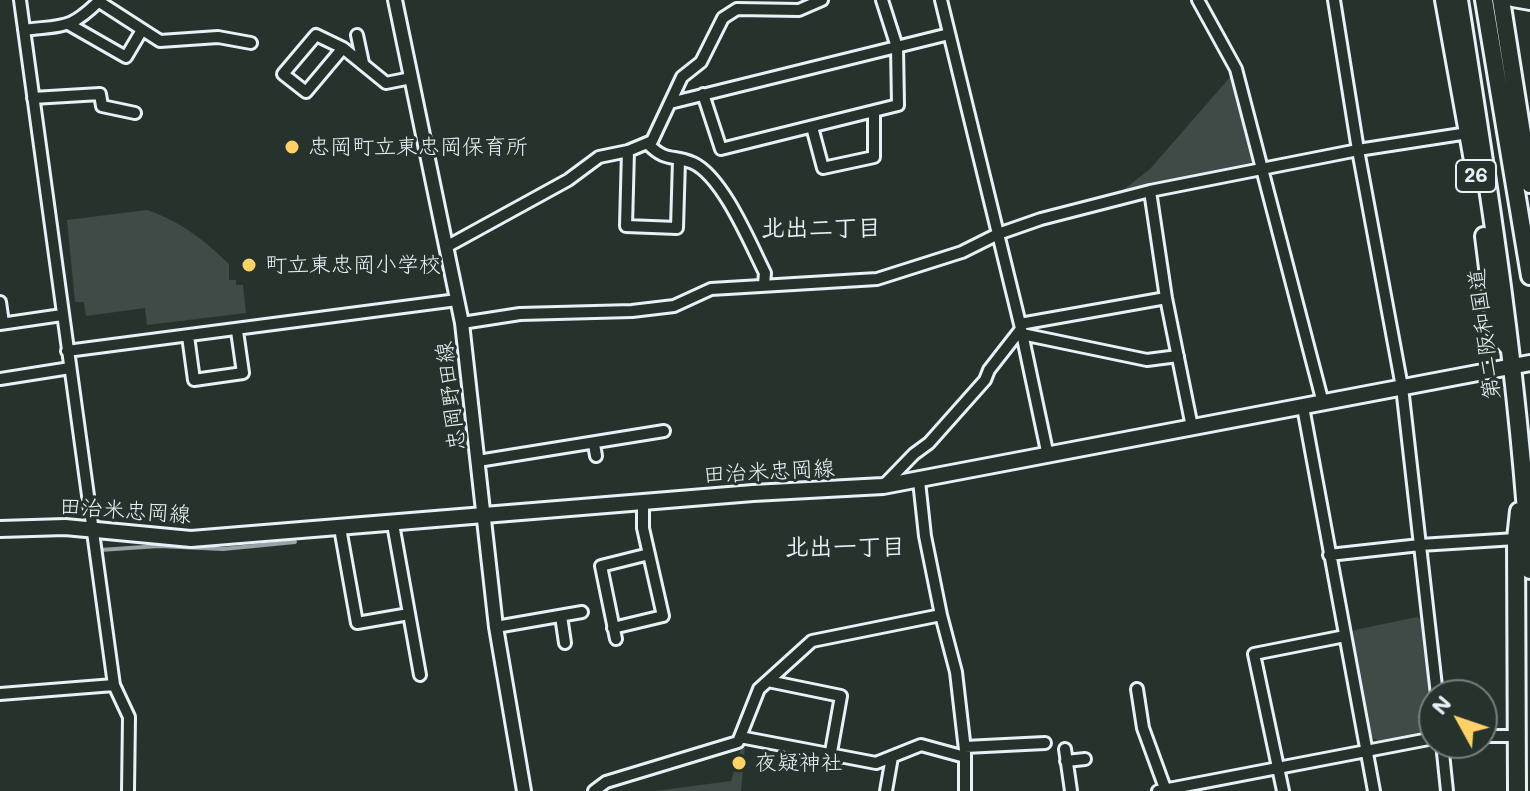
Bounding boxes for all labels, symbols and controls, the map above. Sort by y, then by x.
place label: 忠岡町立東忠岡保育所 [308,134,528,160]
marker: 忠岡町立東忠岡保育所 [283,138,301,156]
road number: 26 [1456,160,1496,192]
district label: 北出二丁目 [761,215,881,243]
place label: 町立東忠岡小学校 [265,252,441,278]
marker: 町立東忠岡小学校 [240,256,258,274]
street label: 第二阪和国道 [1464,267,1506,401]
street label: 忠岡野田線 [431,340,471,452]
street label: 田治米忠岡線 [702,455,836,489]
street label: 田治米忠岡線 [58,493,192,529]
district label: 北出一丁目 [785,534,905,562]
north arrow [1418,679,1498,759]
text: N [1424,689,1457,720]
place label: 夜疑神社 [755,750,843,776]
marker: 夜疑神社 [730,754,748,772]

